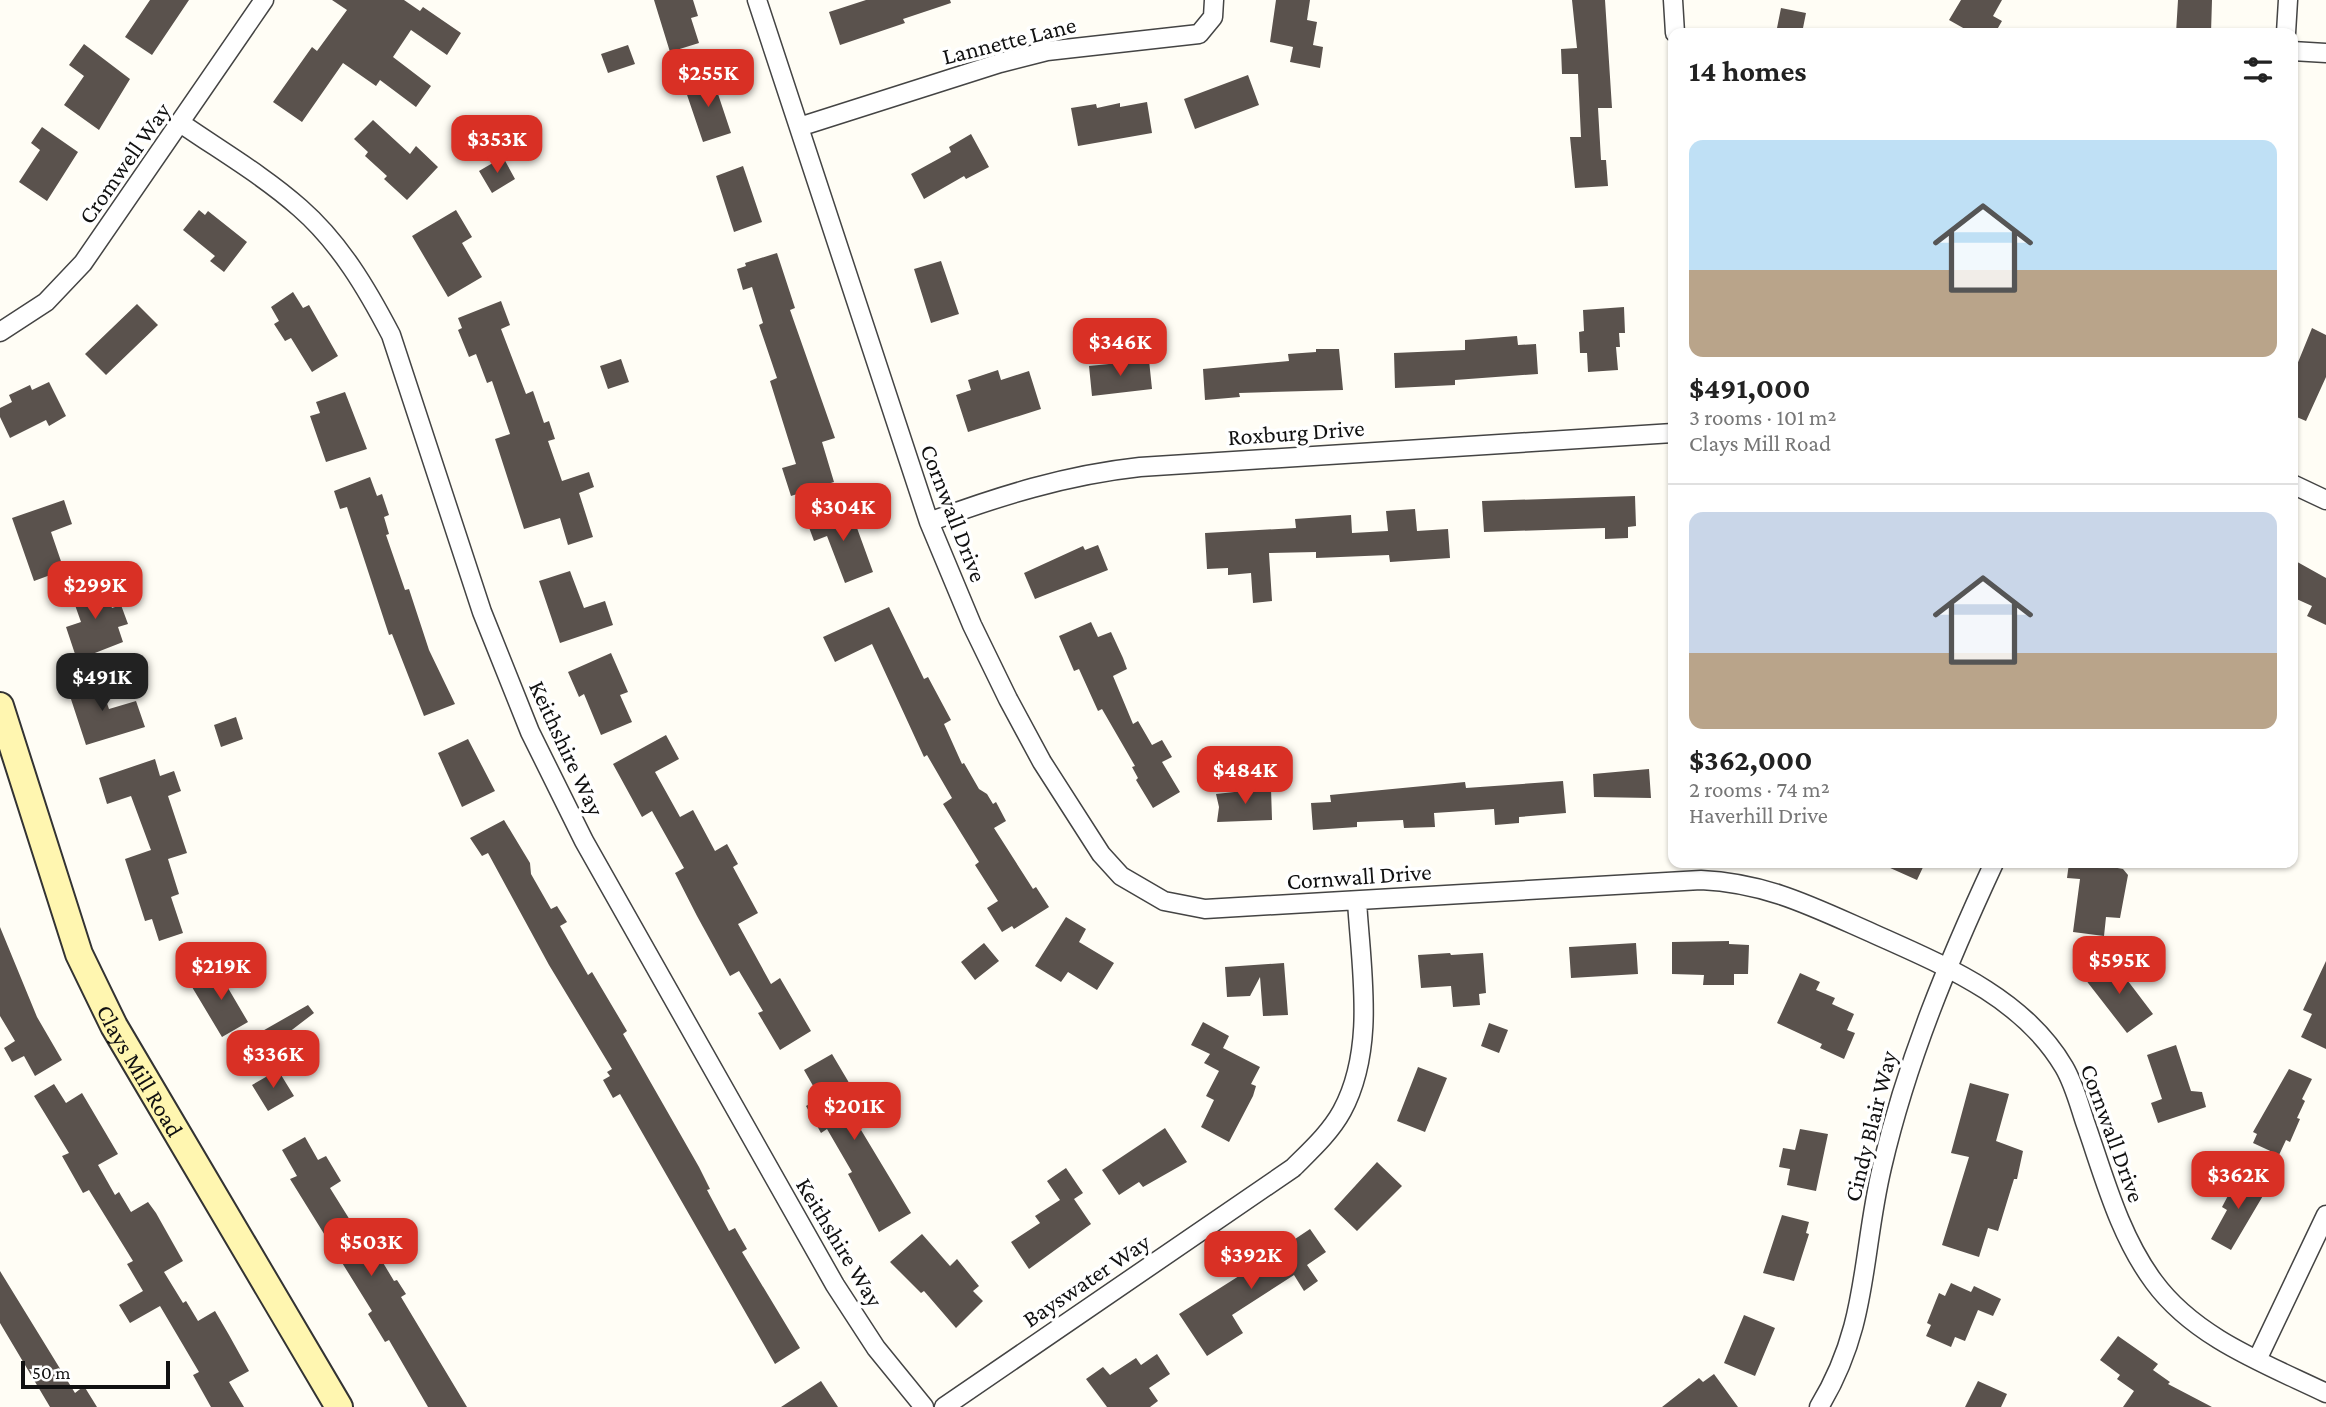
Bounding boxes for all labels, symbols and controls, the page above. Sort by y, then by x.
street label: Lannette Lane [939,10,1079,70]
pin: $255K [659,50,757,109]
icon: filters [2239,51,2277,89]
text: 14 homes [1689,54,1807,87]
text: $255K [678,59,738,85]
street label: Cromwell Way [72,97,176,229]
pin: $353K [448,116,546,175]
text: $353K [467,125,527,151]
icon: home [1920,185,2046,311]
pin: $346K [1071,318,1169,378]
text: $346K [1089,328,1151,354]
text: $491,000 [1689,371,1810,404]
text: 3 rooms · 101 m² [1689,404,1836,430]
street label: Roxburg Drive [1227,414,1365,450]
text: Clays Mill Road [1689,430,1831,456]
street label: Cornwall Drive [915,440,993,586]
pin: $304K [794,484,892,543]
text: $304K [811,493,875,519]
icon: home [1920,557,2046,683]
pin: $299K [46,562,144,621]
text: $299K [64,571,126,597]
pin: $491K [53,654,151,713]
text: $491K [72,663,132,689]
street label: Keithshire Way [524,676,610,821]
text: $362,000 [1689,743,1812,776]
pin: $484K [1196,746,1294,806]
text: $484K [1213,756,1277,782]
text: 2 rooms · 74 m² [1689,776,1830,802]
text: Haverhill Drive [1689,802,1828,828]
street label: Cornwall Drive [1286,857,1432,895]
pin: $595K [2070,936,2168,996]
pin: $219K [172,942,270,1002]
text: $595K [2089,946,2149,972]
text: $219K [191,952,251,978]
street label: Clays Mill Road [92,1000,190,1142]
pin: $336K [224,1030,322,1090]
text: $336K [242,1040,304,1066]
street label: Cindy Blair Way [1838,1047,1902,1204]
street label: Cornwall Drive [2075,1060,2151,1206]
pin: $201K [805,1082,903,1142]
text: $201K [824,1092,884,1118]
pin: $362K [2189,1152,2287,1211]
text: $362K [2207,1161,2269,1187]
street label: Keithshire Way [791,1173,890,1312]
pin: $503K [322,1218,420,1278]
street label: Bayswater Way [1017,1227,1155,1332]
text: $503K [340,1228,402,1254]
pin: $392K [1202,1232,1300,1291]
text: $392K [1220,1241,1282,1267]
scale bar [21,1358,170,1390]
text: 50 m [32,1362,71,1383]

